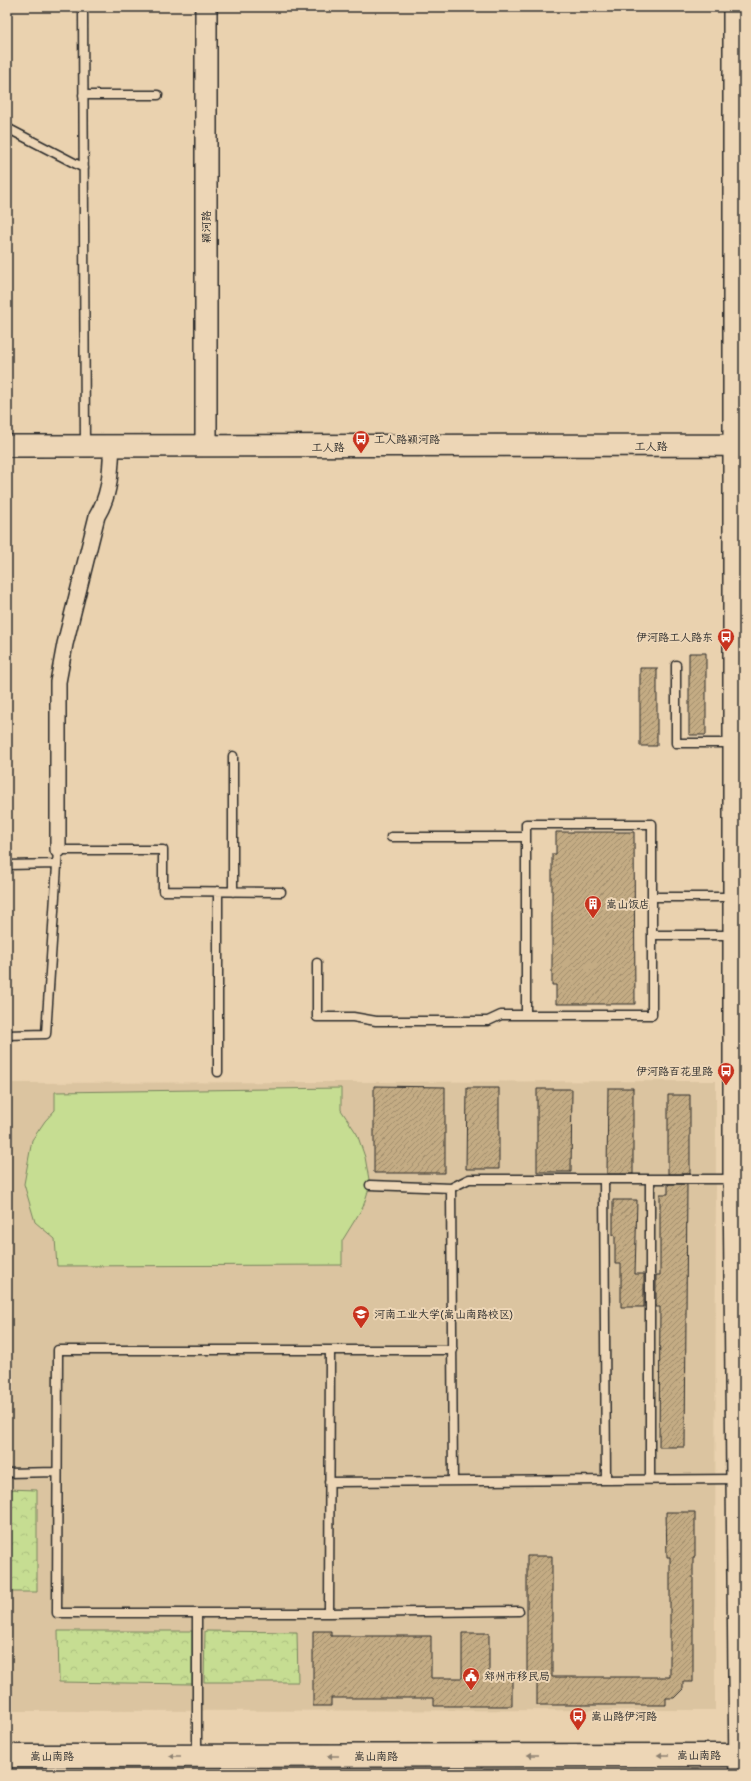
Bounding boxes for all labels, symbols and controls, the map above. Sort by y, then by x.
street label: 颖河路 [200,211,213,244]
bus stop icon: 工人路颖河路 [351,429,371,454]
place label: 工人路颖河路 [374,433,440,446]
street label: 工人路 [635,440,668,453]
street label: 工人路 [312,441,345,454]
bus stop icon: 伊河路工人路东 [716,627,736,652]
place label: 伊河路工人路东 [636,631,713,644]
building icon: 嵩山饭店 [583,894,603,919]
place label: 嵩山饭店 [606,898,650,911]
bus stop icon: 伊河路百花里路 [716,1061,736,1086]
place label: 伊河路百花里路 [636,1065,713,1078]
school or university icon: 河南工业大学(嵩山南路校区) [351,1304,371,1329]
place label: 河南工业大学(嵩山南路校区) [374,1308,513,1321]
public building icon: 郑州市移民局 [461,1666,481,1691]
place label: 郑州市移民局 [484,1670,550,1683]
bus stop icon: 嵩山路伊河路 [568,1706,588,1731]
place label: 嵩山路伊河路 [591,1710,657,1723]
street label: 嵩山南路 [677,1749,721,1762]
street label: 嵩山南路 [30,1750,74,1763]
street label: 嵩山南路 [354,1750,398,1763]
one-way arrow [526,1752,539,1758]
one-way arrow [656,1752,669,1758]
one-way arrow [168,1753,181,1759]
one-way arrow [326,1753,339,1759]

